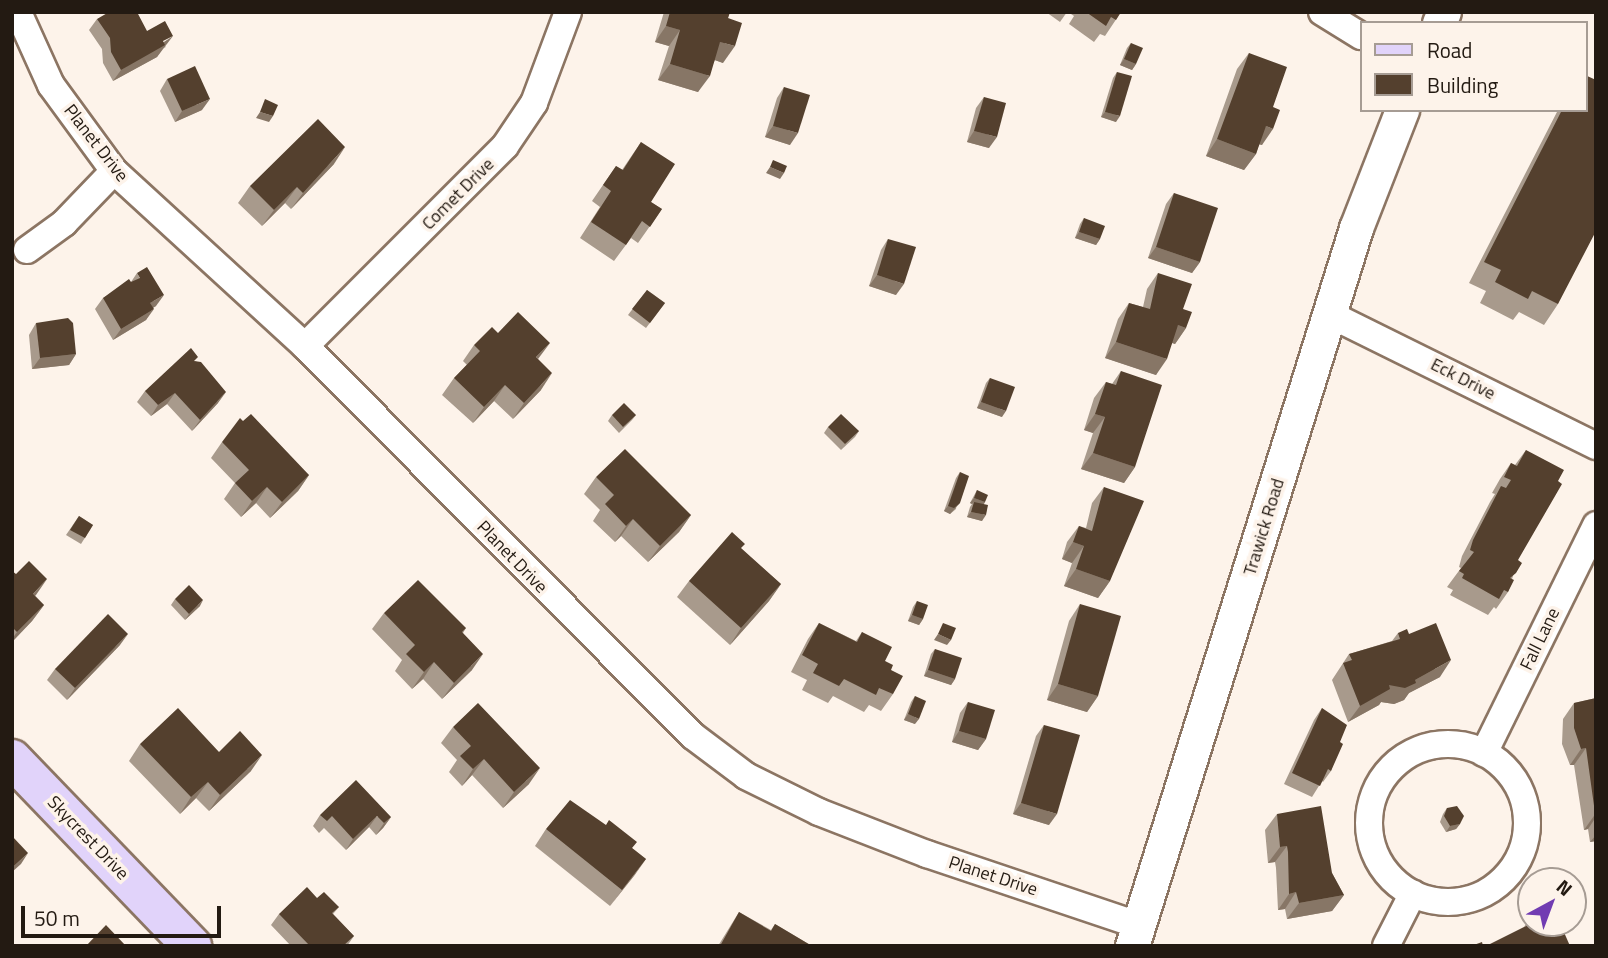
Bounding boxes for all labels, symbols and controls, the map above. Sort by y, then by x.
legend [1360,21,1587,112]
text: Road [1427,34,1472,66]
text: Building [1427,69,1498,101]
street label: Planet Drive [59,100,133,186]
street label: Comet Drive [418,154,498,234]
street label: Eck Drive [1427,354,1499,404]
street label: Trawick Road [1239,476,1289,578]
street label: Planet Drive [472,516,552,598]
street label: Fall Lane [1516,604,1564,674]
street label: Skycrest Drive [43,792,133,884]
street label: Planet Drive [946,851,1040,901]
north arrow [1517,867,1587,937]
text: N [1550,872,1579,903]
scale bar [24,892,224,936]
text: 50 m [34,902,80,934]

